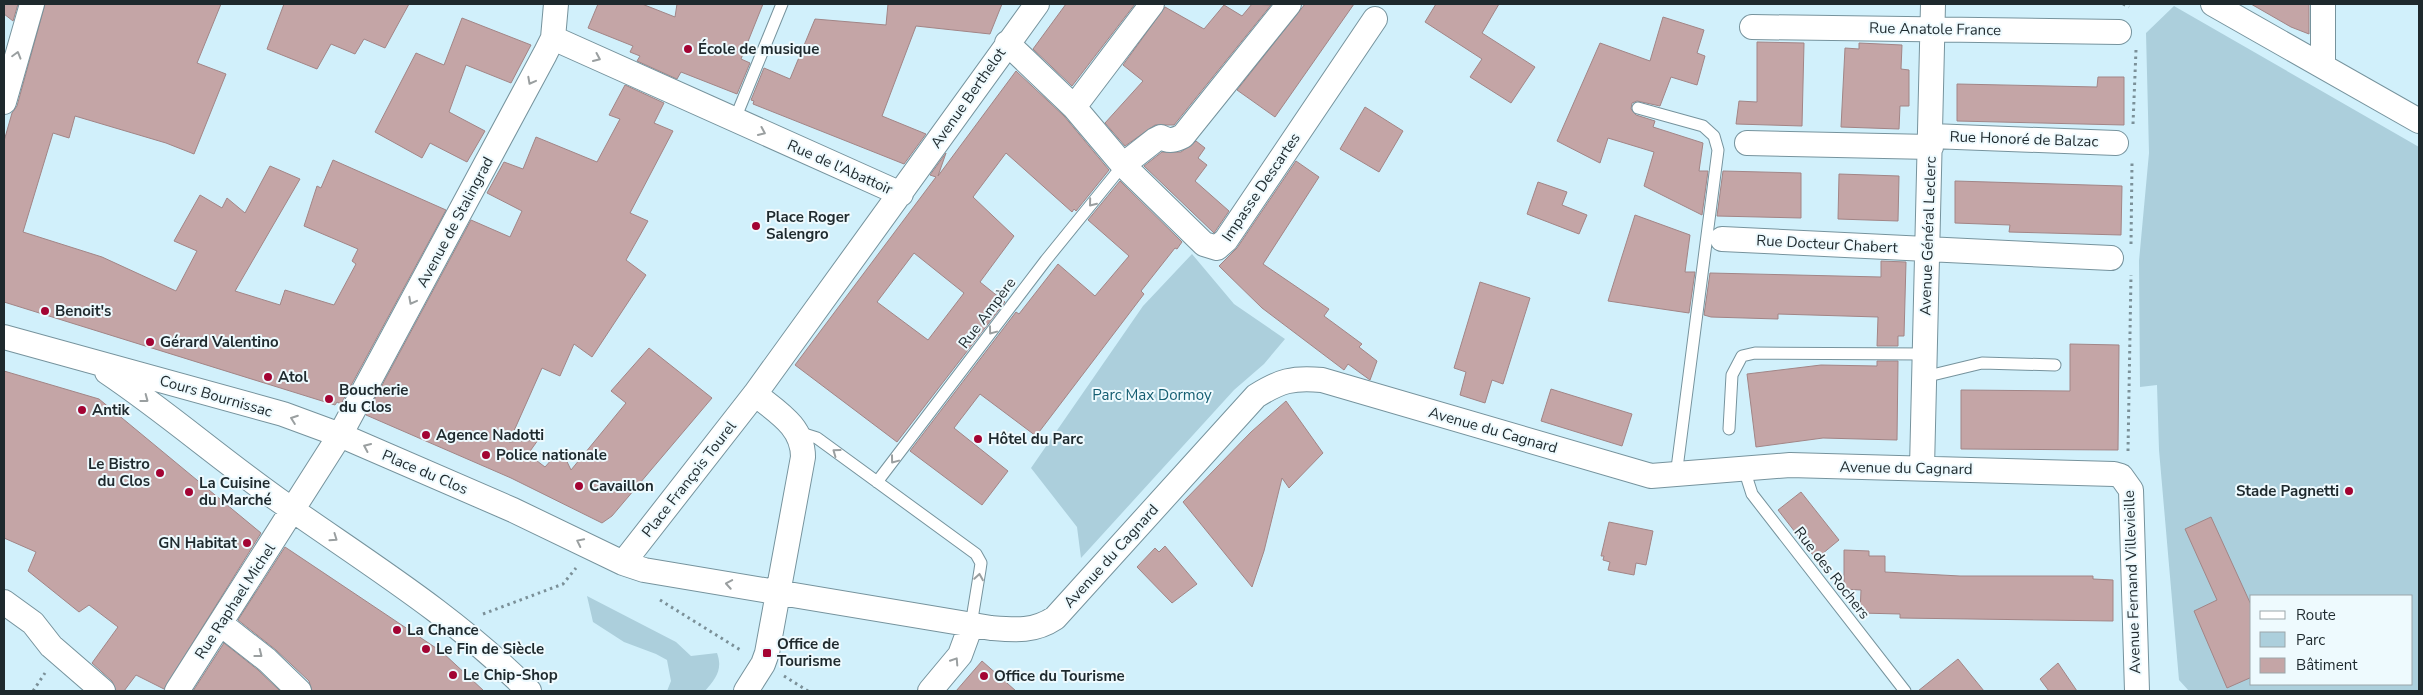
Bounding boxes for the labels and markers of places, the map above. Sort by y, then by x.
place label: École de musique [698,39,819,59]
marker: École de musique [682,43,694,55]
place label: Place Roger Salengro [766,207,850,244]
marker: Place Roger Salengro [750,220,762,232]
place label: Benoit's [55,301,111,321]
marker: Benoit's [39,305,51,317]
place label: Gérard Valentino [160,332,279,352]
marker: Gérard Valentino [144,336,156,348]
place label: Atol [278,367,308,387]
marker: Atol [262,371,274,383]
place label: Boucherie du Clos [339,380,408,417]
marker: Boucherie du Clos [323,393,335,405]
place label: Antik [92,400,131,420]
marker: Antik [76,404,88,416]
place label: Agence Nadotti [436,425,544,445]
marker: Agence Nadotti [420,429,432,441]
place label: Hôtel du Parc [988,429,1083,449]
marker: Hôtel du Parc [972,433,984,445]
place label: Police nationale [496,445,607,465]
marker: Police nationale [480,449,492,461]
place label: Le Bistro du Clos [88,454,150,491]
marker: Le Bistro du Clos [154,467,166,479]
place label: La Cuisine du Marché [199,473,272,510]
place label: Cavaillon [589,476,654,496]
marker: Cavaillon [573,480,585,492]
place label: Stade Pagnetti [2236,481,2339,501]
marker: Stade Pagnetti [2343,485,2355,497]
marker: La Cuisine du Marché [183,486,195,498]
place label: GN Habitat [158,533,237,553]
marker: GN Habitat [241,537,253,549]
place label: La Chance [407,620,479,640]
marker: La Chance [391,624,403,636]
place label: Office de Tourisme [777,634,841,671]
place label: Le Fin de Siècle [436,639,544,659]
marker: Le Fin de Siècle [420,643,432,655]
marker: Office de Tourisme [761,647,773,659]
place label: Le Chip-Shop [463,665,558,685]
place label: Office du Tourisme [994,666,1125,686]
marker: Le Chip-Shop [447,669,459,681]
marker: Office du Tourisme [978,670,990,682]

